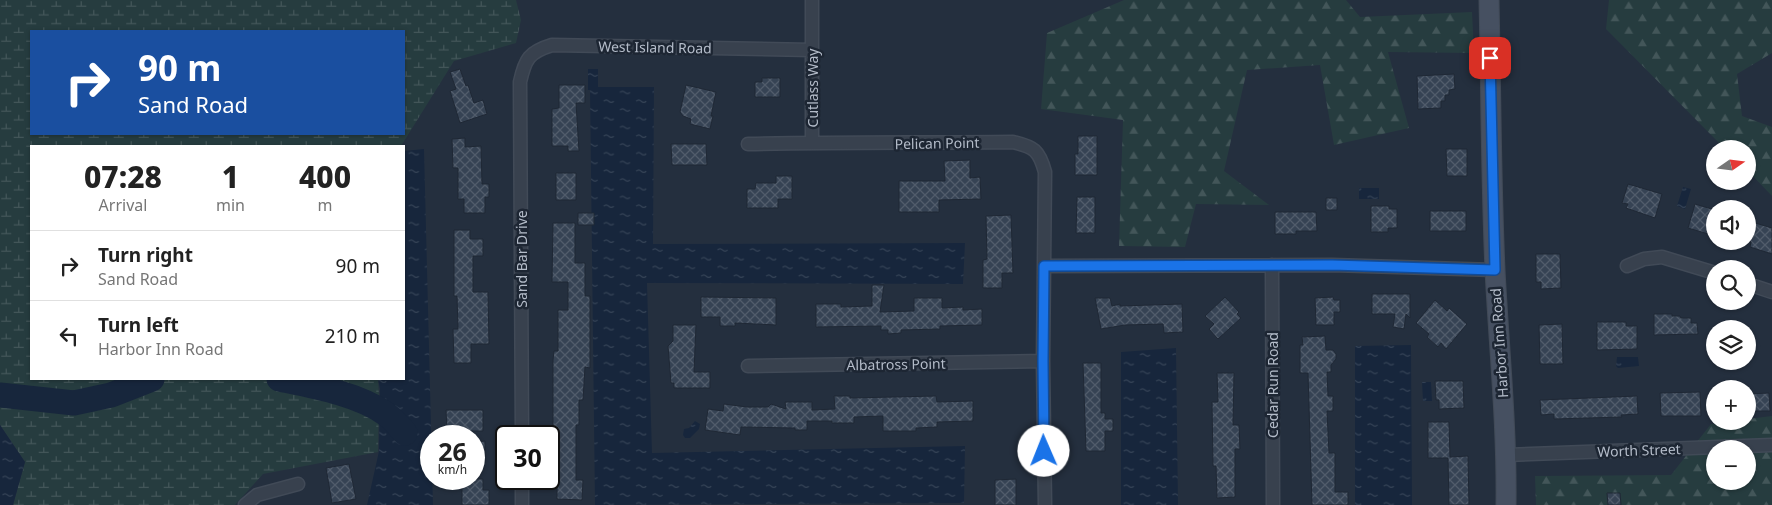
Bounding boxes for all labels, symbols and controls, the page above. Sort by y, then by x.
street label: West Island Road [598,37,712,57]
pin [1469,37,1511,79]
text: 90 m [138,44,221,91]
icon: arrive [1476,44,1504,72]
street label: Cutlass Way [803,48,822,127]
icon: right [55,50,120,115]
text: Sand Road [138,89,248,119]
street label: Pelican Point [894,133,980,153]
north arrow [1706,140,1756,190]
map controls [1706,140,1756,490]
text: 07:28 [84,156,162,197]
text: 1 [222,156,239,197]
text: 400 [299,156,351,197]
text: Arrival [99,194,147,216]
text: min [216,194,245,216]
text: m [317,194,332,216]
button: sound [1706,200,1756,250]
street label: Sand Bar Drive [512,210,531,308]
text: Turn right [98,242,193,268]
icon: right [55,252,83,280]
text: 90 m [336,253,380,279]
button: search [1706,260,1756,310]
text: Sand Road [98,268,178,290]
street label: Harbor Inn Road [1486,288,1512,398]
text: Turn left [98,312,179,338]
button: layers [1706,320,1756,370]
icon: left [55,322,83,350]
text: 210 m [325,323,380,349]
street label: Cedar Run Road [1263,332,1282,438]
text: Harbor Inn Road [98,338,224,360]
street label: Albatross Point [846,354,946,374]
button: + [1706,380,1756,430]
position arrow [1017,424,1069,476]
speed limit sign: 30 [495,425,560,490]
text: 26 [438,434,467,468]
street label: Worth Street [1597,439,1681,461]
button: − [1706,440,1756,490]
text: km/h [438,461,467,478]

